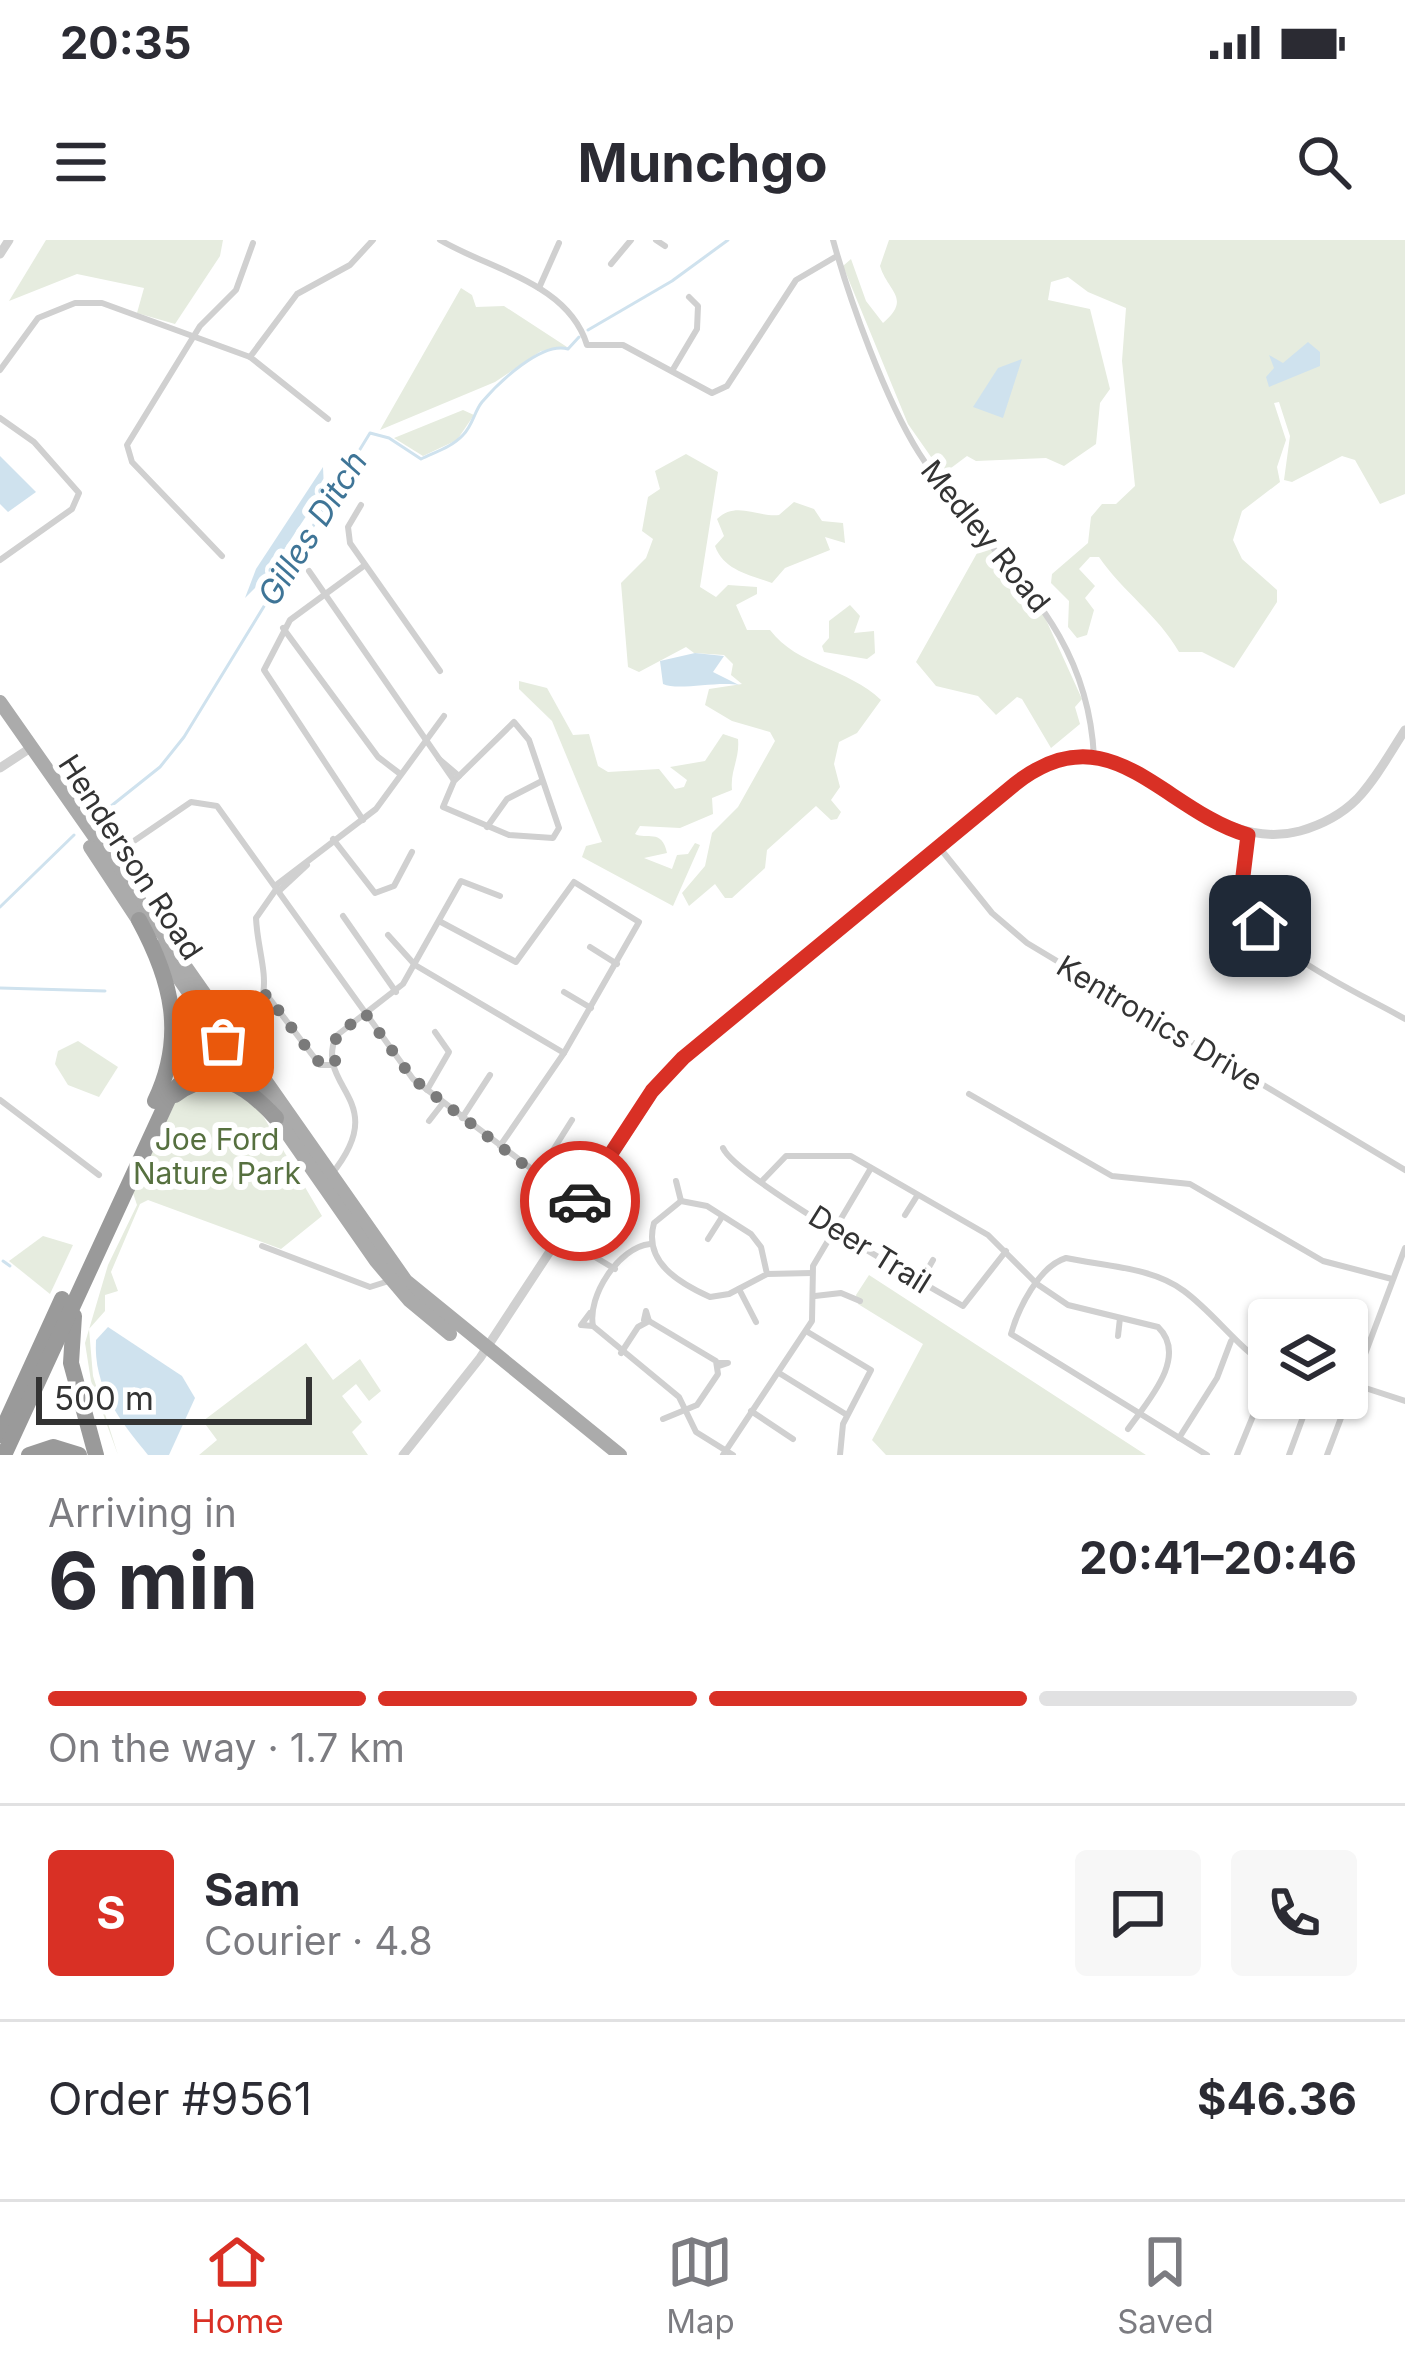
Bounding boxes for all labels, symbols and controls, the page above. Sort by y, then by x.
text: 20:35 [60,15,192,70]
icon: menu [48,129,114,195]
icon: search [1291,129,1357,195]
text: Munchgo [577,130,828,195]
water label: Gilles Ditch [249,443,375,613]
street label: Medley Road [914,453,1058,619]
street label: Henderson Road [51,748,211,966]
pin [1209,875,1311,977]
icon: home [1227,893,1293,959]
street label: Kentronics Drive [1051,947,1269,1099]
pin [172,990,274,1092]
icon: bag [190,1008,256,1074]
park label: Joe Ford Nature Park [133,1121,302,1191]
courier [520,1141,640,1261]
icon: car [547,1168,613,1234]
street label: Deer Trail [802,1198,938,1300]
map controls [1248,1299,1368,1419]
button: layers [1248,1299,1368,1419]
scale bar [36,1371,312,1424]
text: 500 m [54,1378,154,1418]
text: Arriving in [48,1489,237,1536]
text: 20:41–20:46 [1079,1530,1357,1585]
text: 6 min [48,1533,258,1628]
text: On the way · 1.7 km [48,1724,405,1771]
button: chat [1075,1850,1201,1976]
button: phone [1231,1850,1357,1976]
text: Sam [204,1862,301,1917]
text: S [96,1885,126,1940]
text: Courier · 4.8 [204,1917,433,1964]
text: Order #9561 [48,2071,312,2126]
text: $46.36 [1197,2071,1357,2126]
tab: Home [191,2229,284,2341]
tab: Map [666,2229,735,2341]
tab: Saved [1117,2229,1214,2341]

